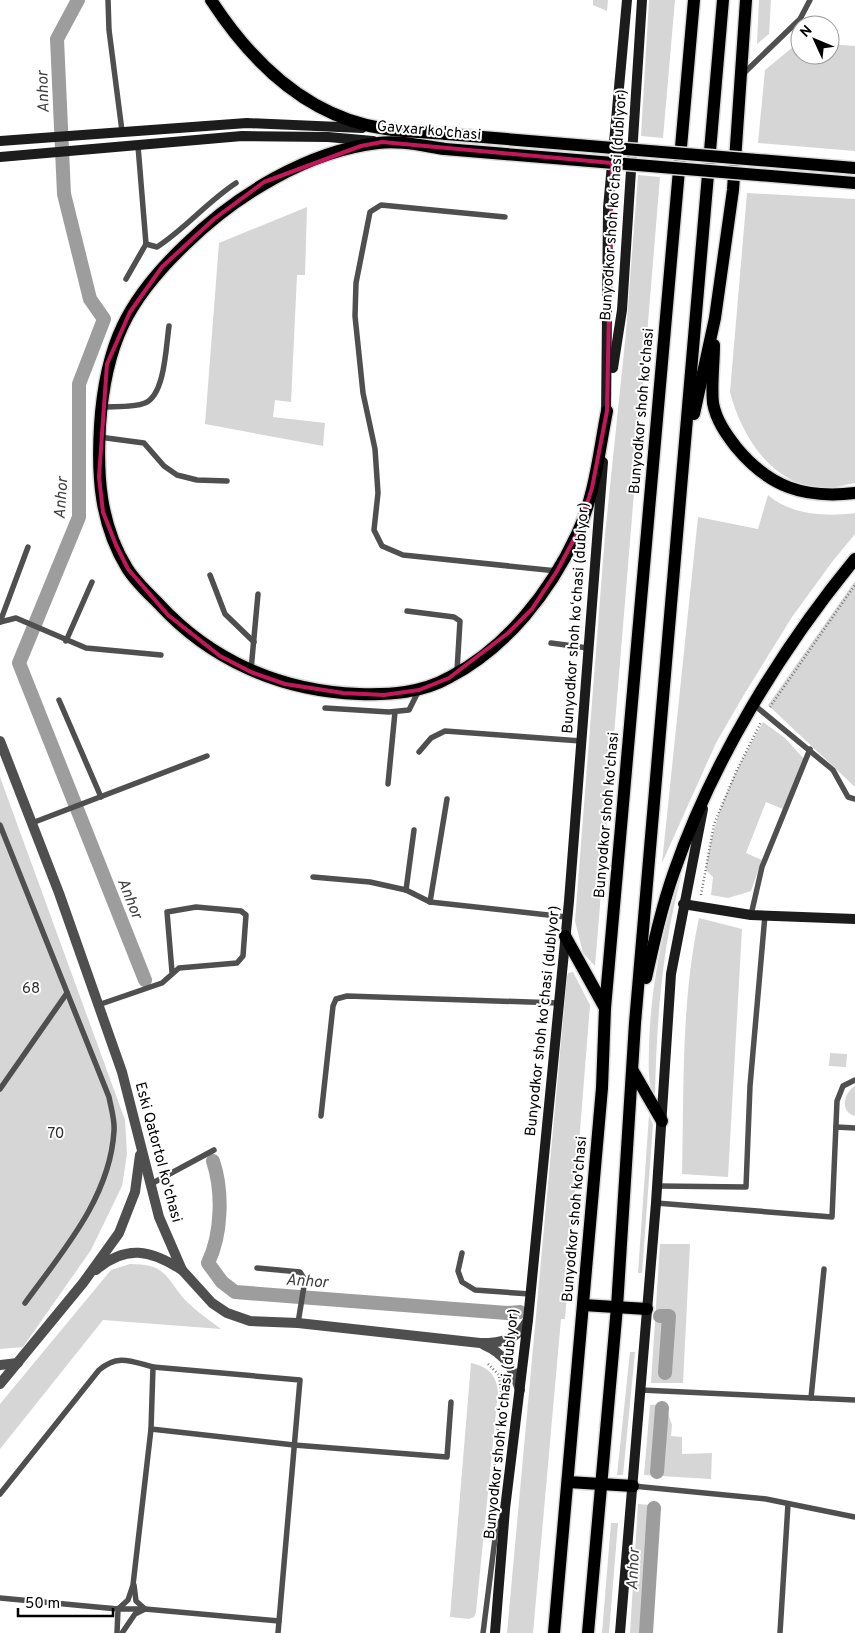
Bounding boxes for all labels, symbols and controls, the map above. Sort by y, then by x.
north arrow [790,15,840,65]
text: N [797,22,816,42]
water label: Anhor [33,69,55,113]
street label: Bunyodkor shoh koʻchasi (dublyor) [597,89,632,321]
street label: Gavxar ko'chasi [376,117,482,146]
street label: Bunyodkor shoh ko'chasi [626,327,659,495]
water label: Anhor [51,474,74,520]
street label: Bunyodkor shoh koʻchasi (dublyor) [559,502,594,734]
street label: Bunyodkor shoh ko'chasi [591,731,624,899]
water label: Anhor [112,875,147,924]
street label: Bunyodkor shoh koʻchasi (dublyor) [522,905,565,1137]
park label: 68 [22,980,40,999]
street label: Eski Qatortol ko'chasi [130,1080,185,1225]
park label: 70 [47,1125,65,1144]
street label: Bunyodkor shoh ko'chasi [559,1135,592,1303]
water label: Anhor [285,1271,331,1294]
street label: Bunyodkor shoh koʻchasi (dublyor) [481,1308,524,1540]
water label: Anhor [623,1546,645,1591]
scale bar [18,1586,112,1618]
text: 50 m [25,1595,60,1614]

